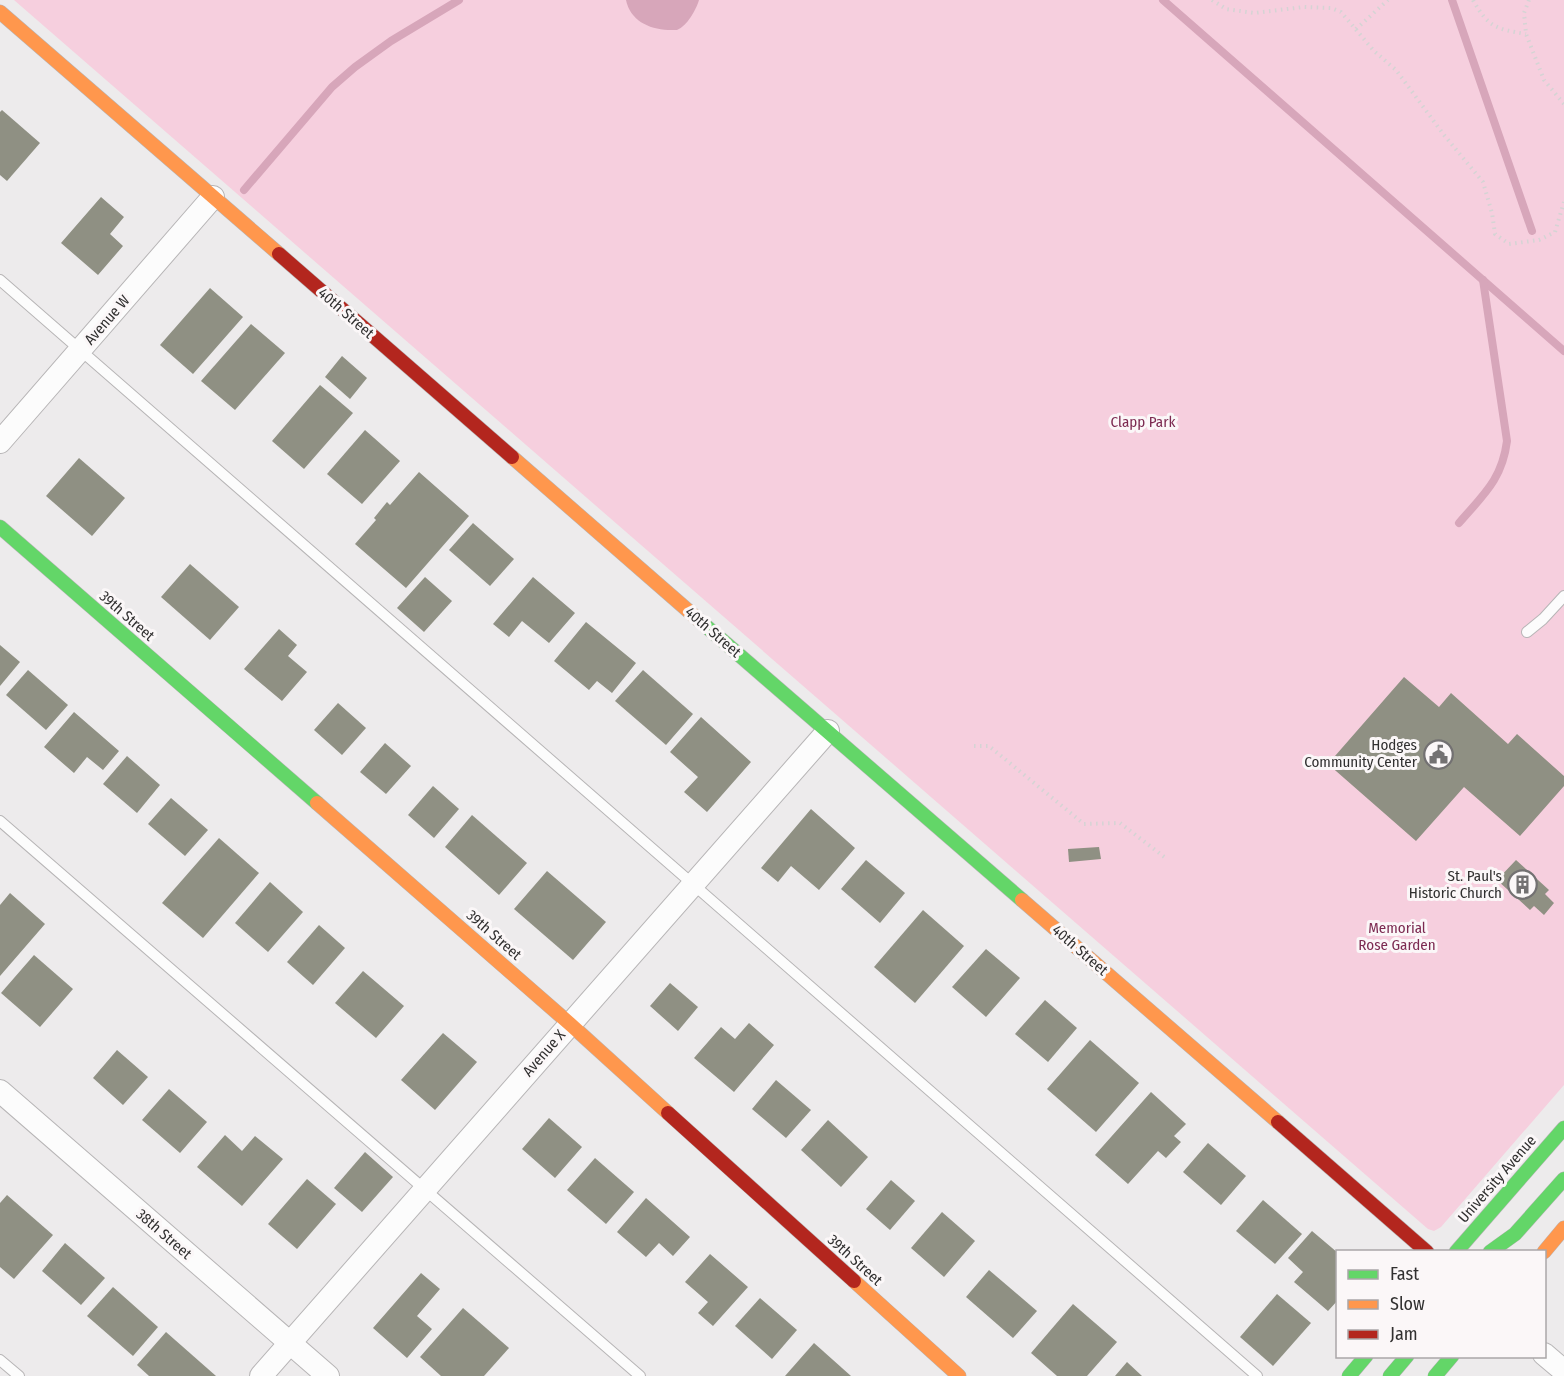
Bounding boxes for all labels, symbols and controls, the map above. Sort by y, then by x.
street label: 40th Street [314,284,378,342]
street label: Avenue W [81,292,133,348]
park label: Clapp Park [1111,413,1175,431]
street label: 39th Street [96,587,158,645]
street label: 40th Street [681,603,745,661]
place label: Hodges Community Center [1304,736,1418,771]
public building icon: Hodges Community Center [1422,738,1454,770]
place label: St. Paul's Historic Church [1409,867,1502,902]
building icon: St. Paul's Historic Church [1507,869,1539,901]
street label: 39th Street [463,906,525,964]
park label: Memorial Rose Garden [1358,919,1436,954]
street label: 40th Street [1048,921,1112,979]
street label: Avenue X [519,1025,570,1080]
street label: University Avenue [1454,1132,1540,1226]
street label: 38th Street [133,1205,195,1263]
street label: 39th Street [824,1231,886,1289]
legend [1336,1250,1546,1358]
text: Fast [1390,1263,1419,1285]
text: Slow [1390,1293,1425,1315]
text: Jam [1390,1323,1418,1345]

